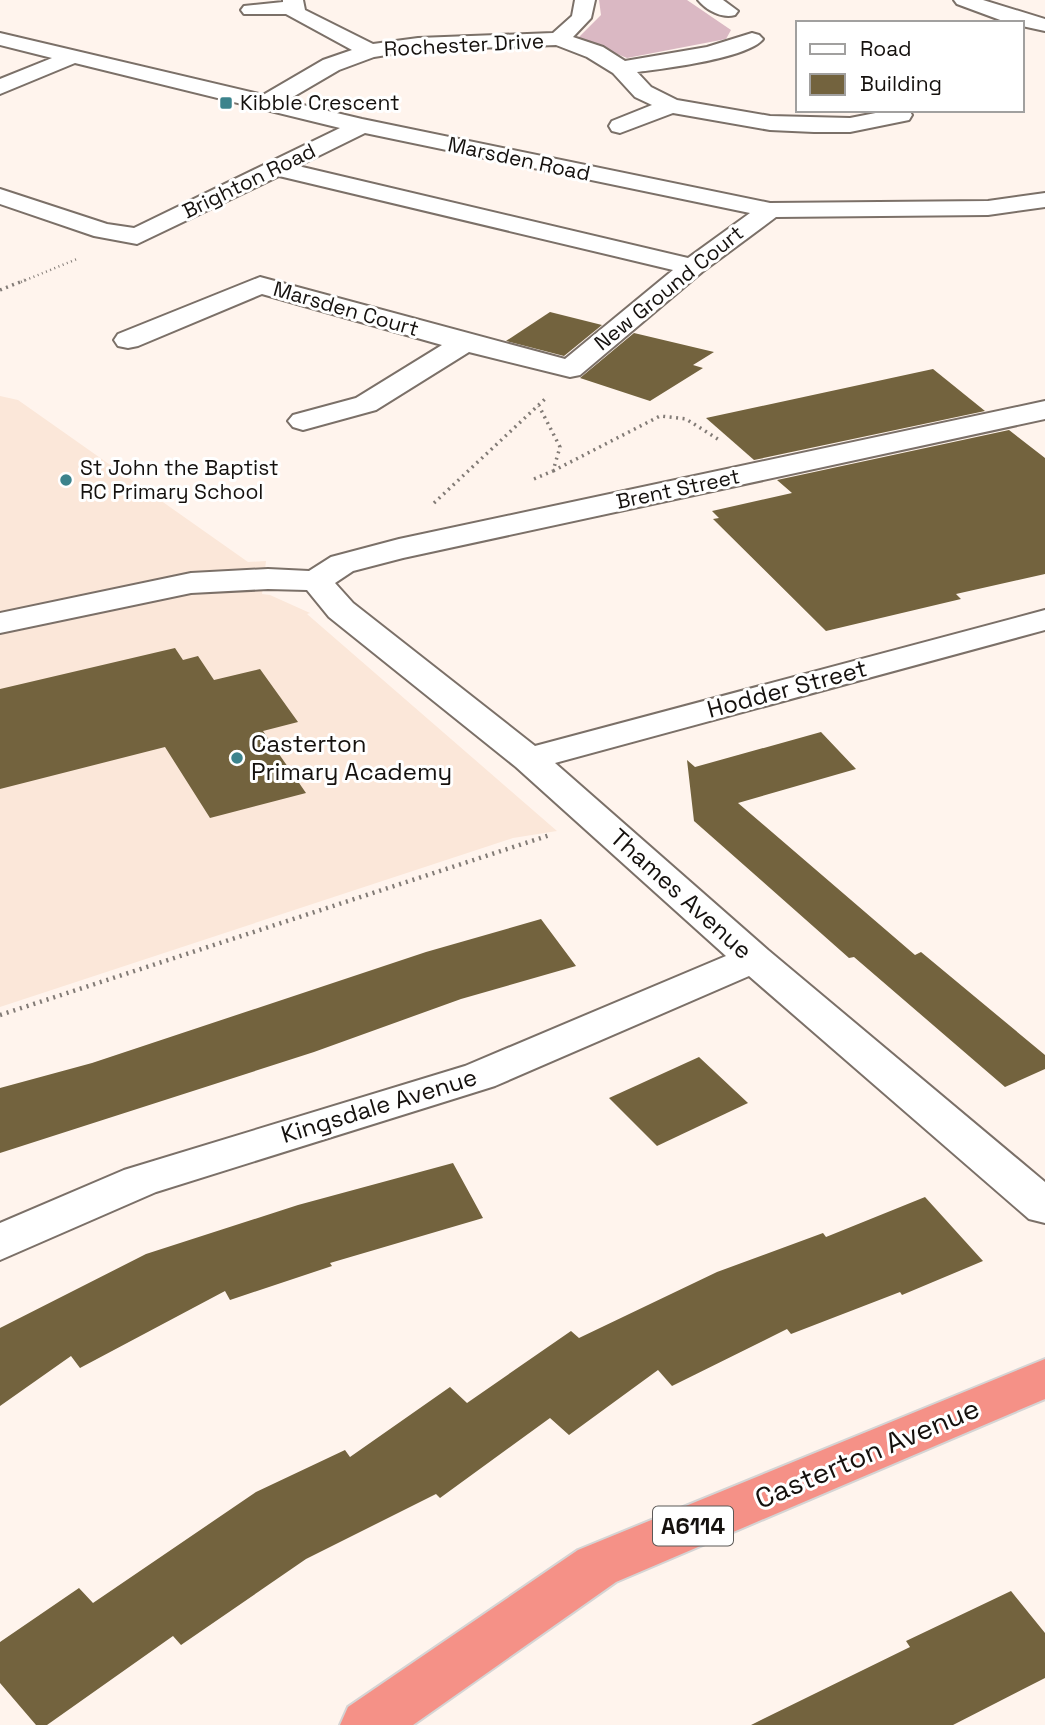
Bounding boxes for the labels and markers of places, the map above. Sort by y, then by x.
place label: Kibble Crescent [240,89,400,116]
marker: Kibble Crescent [218,95,234,111]
place label: St John the Baptist RC Primary School [80,454,279,505]
marker: St John the Baptist RC Primary School [58,472,74,488]
place label: Casterton Primary Academy [251,728,452,787]
marker: Casterton Primary Academy [229,750,245,766]

